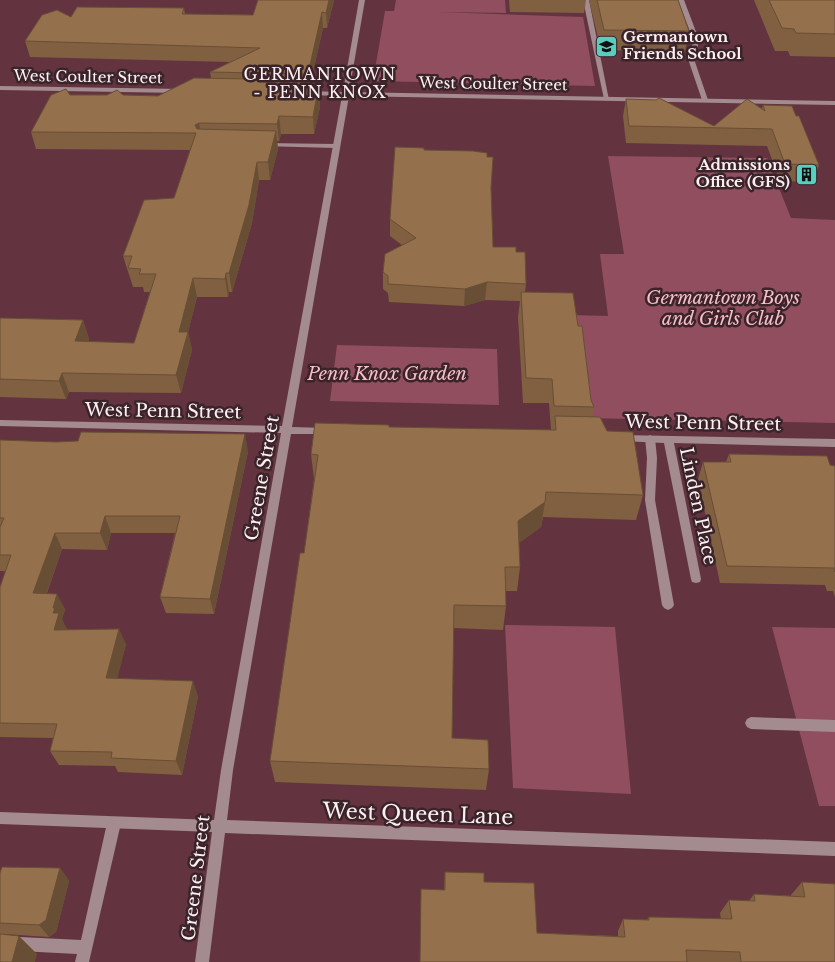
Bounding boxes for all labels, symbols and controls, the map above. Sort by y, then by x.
place label: Germantown Friends School [623,27,742,63]
school or university icon: Germantown Friends School [595,34,619,58]
district label: GERMANTOWN - PENN KNOX [244,64,397,102]
street label: West Coulter Street [12,66,163,87]
street label: West Coulter Street [417,73,568,94]
place label: Admissions Office (GFS) [696,155,790,191]
building icon: Admissions Office (GFS) [794,162,818,186]
park label: Germantown Boys and Girls Club [646,287,800,330]
park label: Penn Knox Garden [306,363,467,385]
street label: West Penn Street [84,399,242,423]
street label: West Penn Street [624,411,782,435]
street label: Greene Street [240,414,284,542]
street label: Linden Place [675,445,721,567]
street label: West Queen Lane [321,798,514,830]
street label: Greene Street [177,814,215,942]

